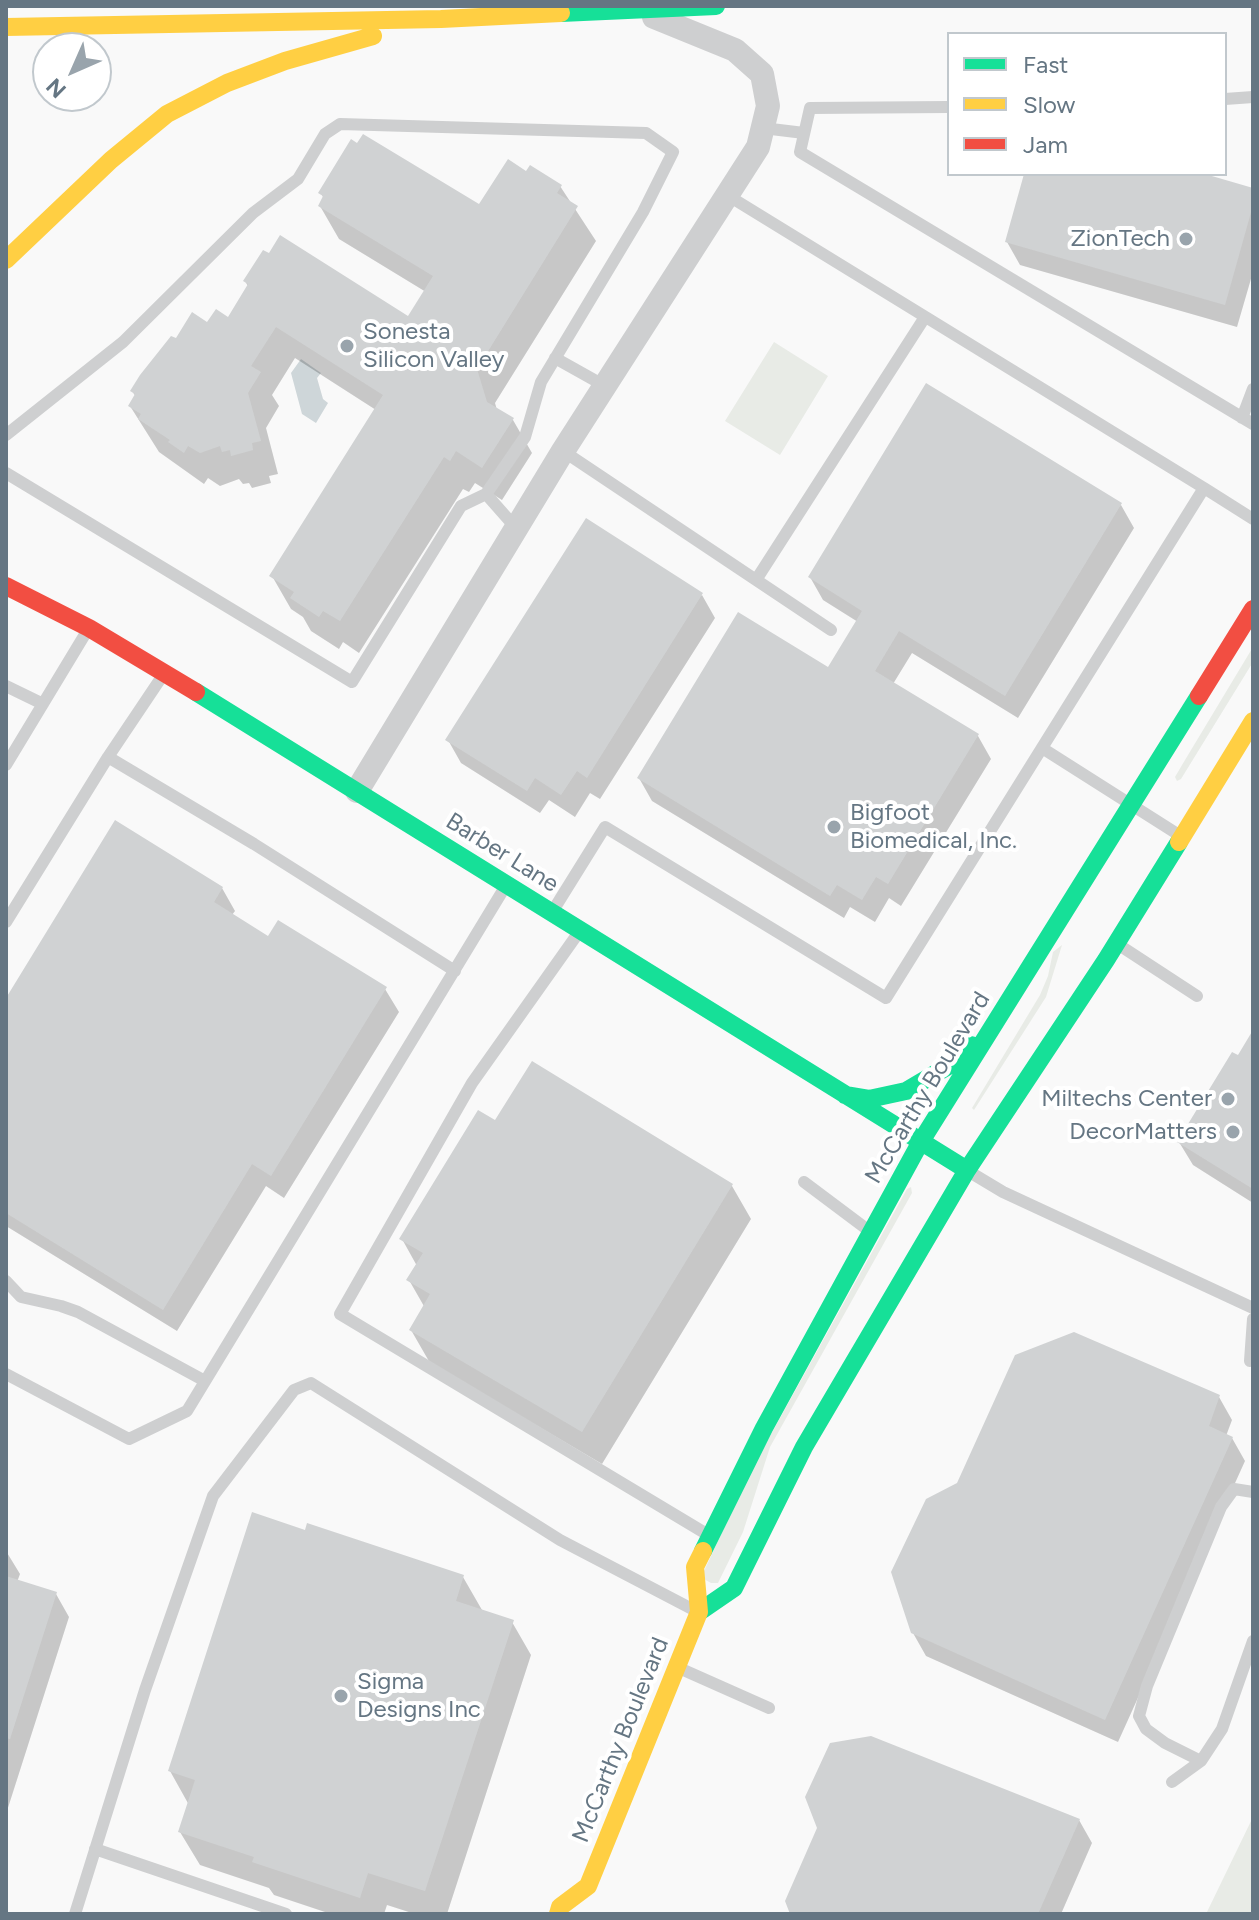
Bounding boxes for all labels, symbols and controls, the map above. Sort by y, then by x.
north arrow [32,32,112,112]
legend [947,32,1227,176]
text: Fast [1023,50,1068,79]
text: N [41,72,72,103]
text: Slow [1023,90,1075,119]
text: Jam [1023,130,1068,159]
place label: ZionTech [1070,225,1170,253]
marker: ZionTech [1177,230,1195,248]
place label: Sonesta Silicon Valley [363,318,504,374]
marker: Sonesta Silicon Valley [338,337,356,355]
place label: Bigfoot Biomedical, Inc. [850,799,1017,855]
street label: Barber Lane [440,807,564,899]
marker: Bigfoot Biomedical, Inc. [825,818,843,836]
street label: McCarthy Boulevard [859,987,997,1189]
place label: Miltechs Center [1041,1085,1212,1113]
marker: Miltechs Center [1219,1090,1237,1108]
place label: DecorMatters [1069,1118,1217,1146]
marker: DecorMatters [1224,1123,1242,1141]
street label: McCarthy Boulevard [567,1633,675,1847]
place label: Sigma Designs Inc [357,1668,481,1724]
marker: Sigma Designs Inc [332,1687,350,1705]

